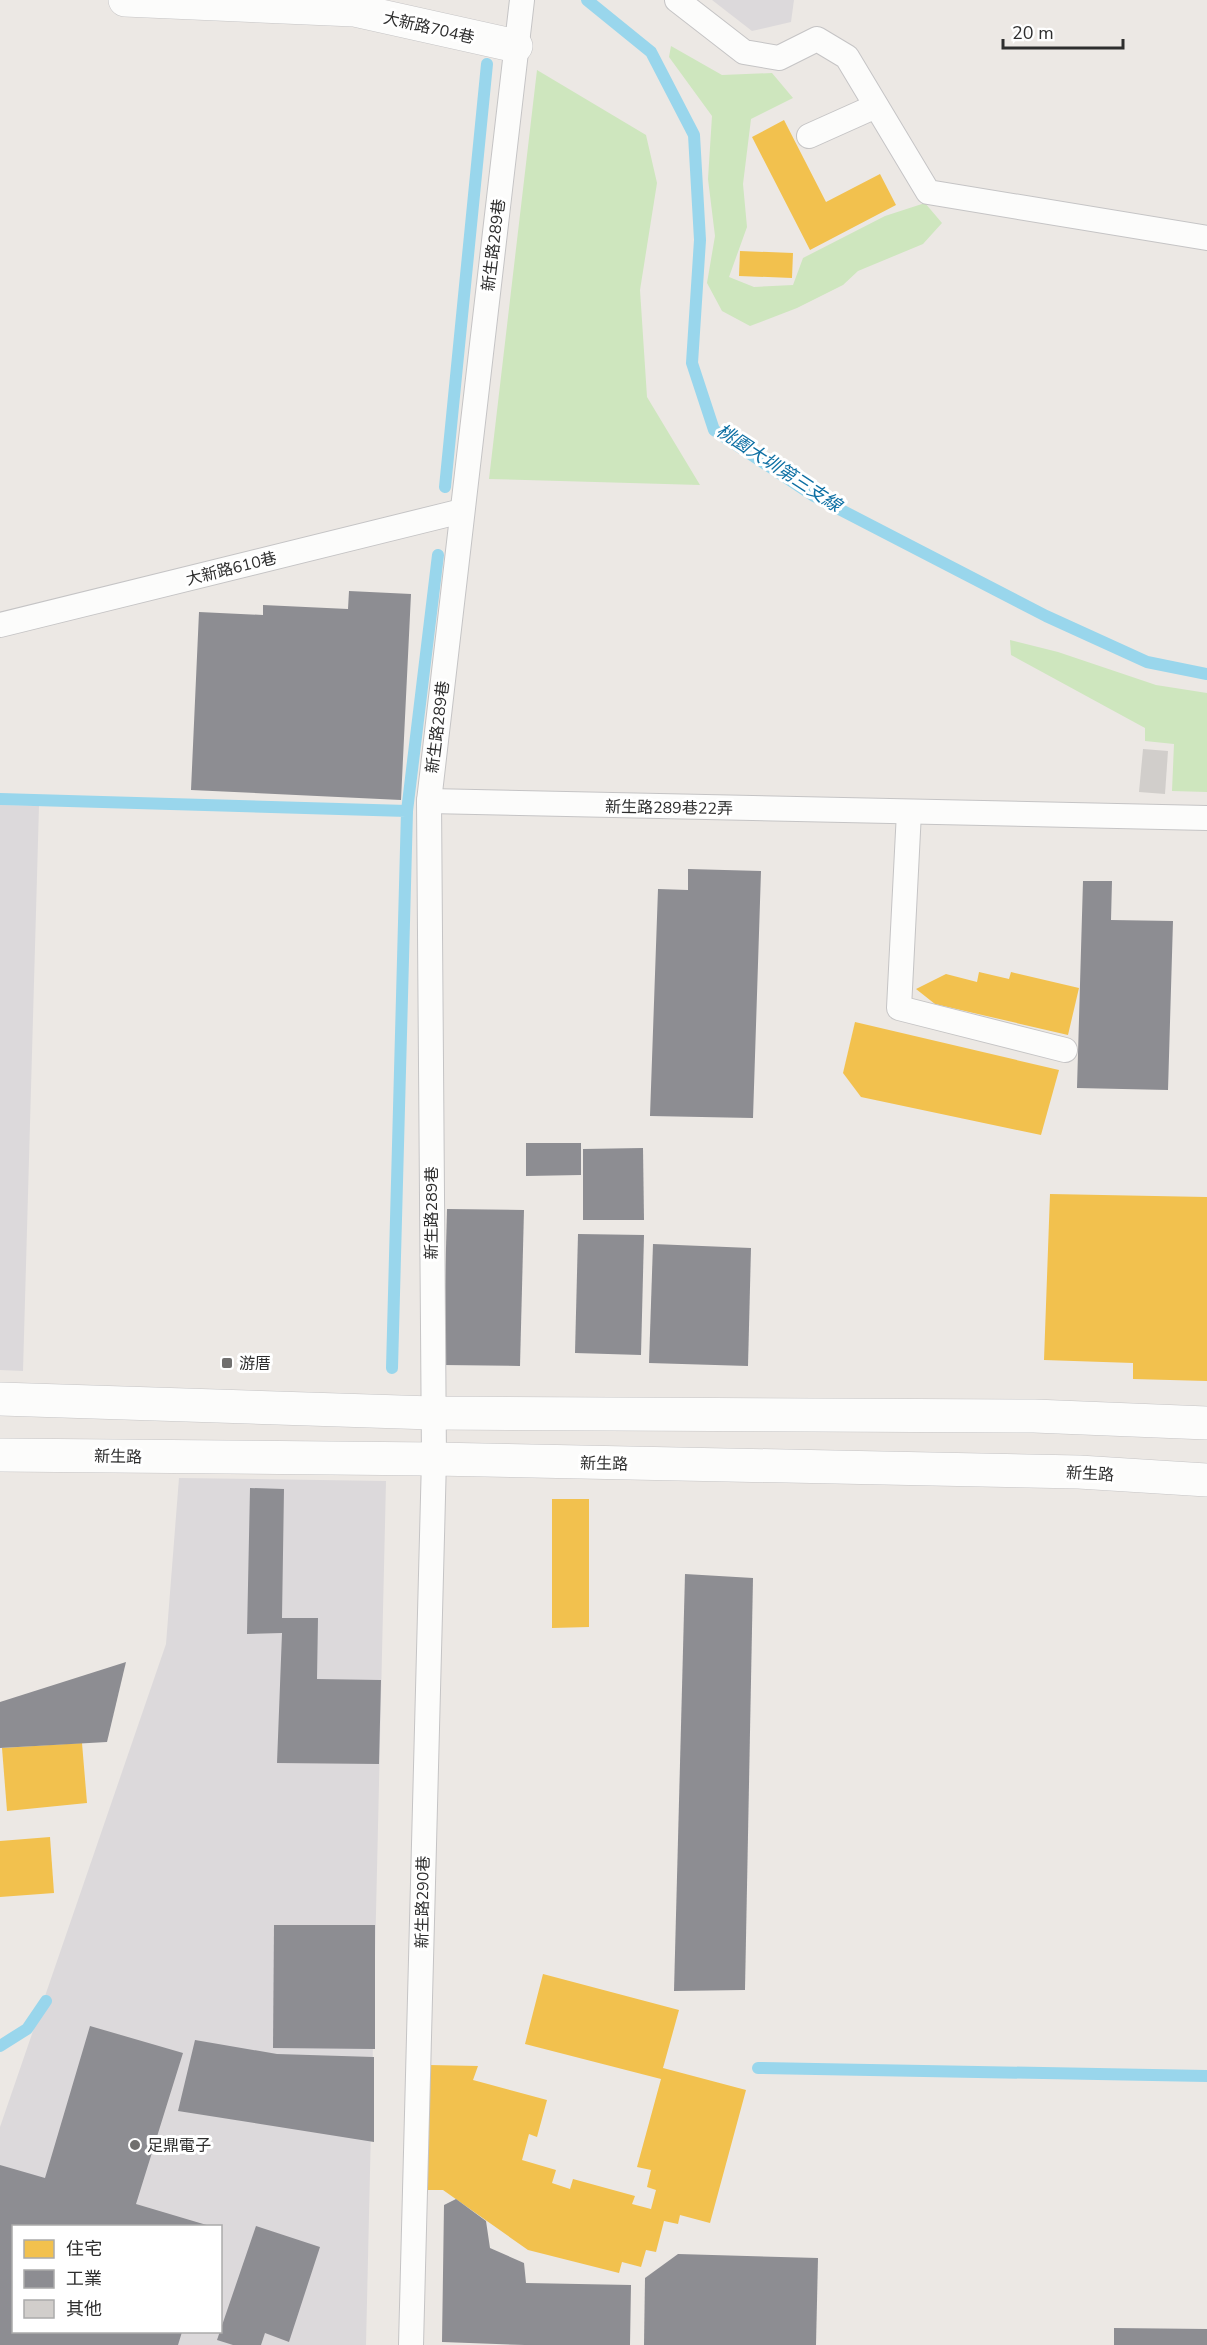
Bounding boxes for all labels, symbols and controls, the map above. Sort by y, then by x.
street label: 大新路704巷 [381,7,476,49]
scale bar [1003,12,1123,50]
text: 20 m [1012,21,1054,45]
street label: 新生路289巷 [477,198,511,293]
water label: 桃園大圳第三支線 [712,419,848,518]
street label: 大新路610巷 [184,547,279,591]
street label: 新生路289巷 [421,680,455,775]
street label: 新生路289巷22弄 [605,796,733,820]
street label: 新生路289巷 [421,1167,443,1259]
place label: 游厝 [239,1353,271,1375]
marker: 游厝 [220,1356,234,1370]
street label: 新生路 [94,1446,142,1468]
street label: 新生路 [580,1453,628,1475]
street label: 新生路 [1065,1462,1114,1486]
street label: 新生路290巷 [411,1855,435,1949]
place label: 足鼎電子 [147,2135,211,2157]
marker: 足鼎電子 [128,2138,142,2152]
legend [12,2225,222,2333]
text: 住宅 [66,2237,102,2261]
text: 工業 [66,2267,102,2291]
text: 其他 [66,2297,102,2321]

